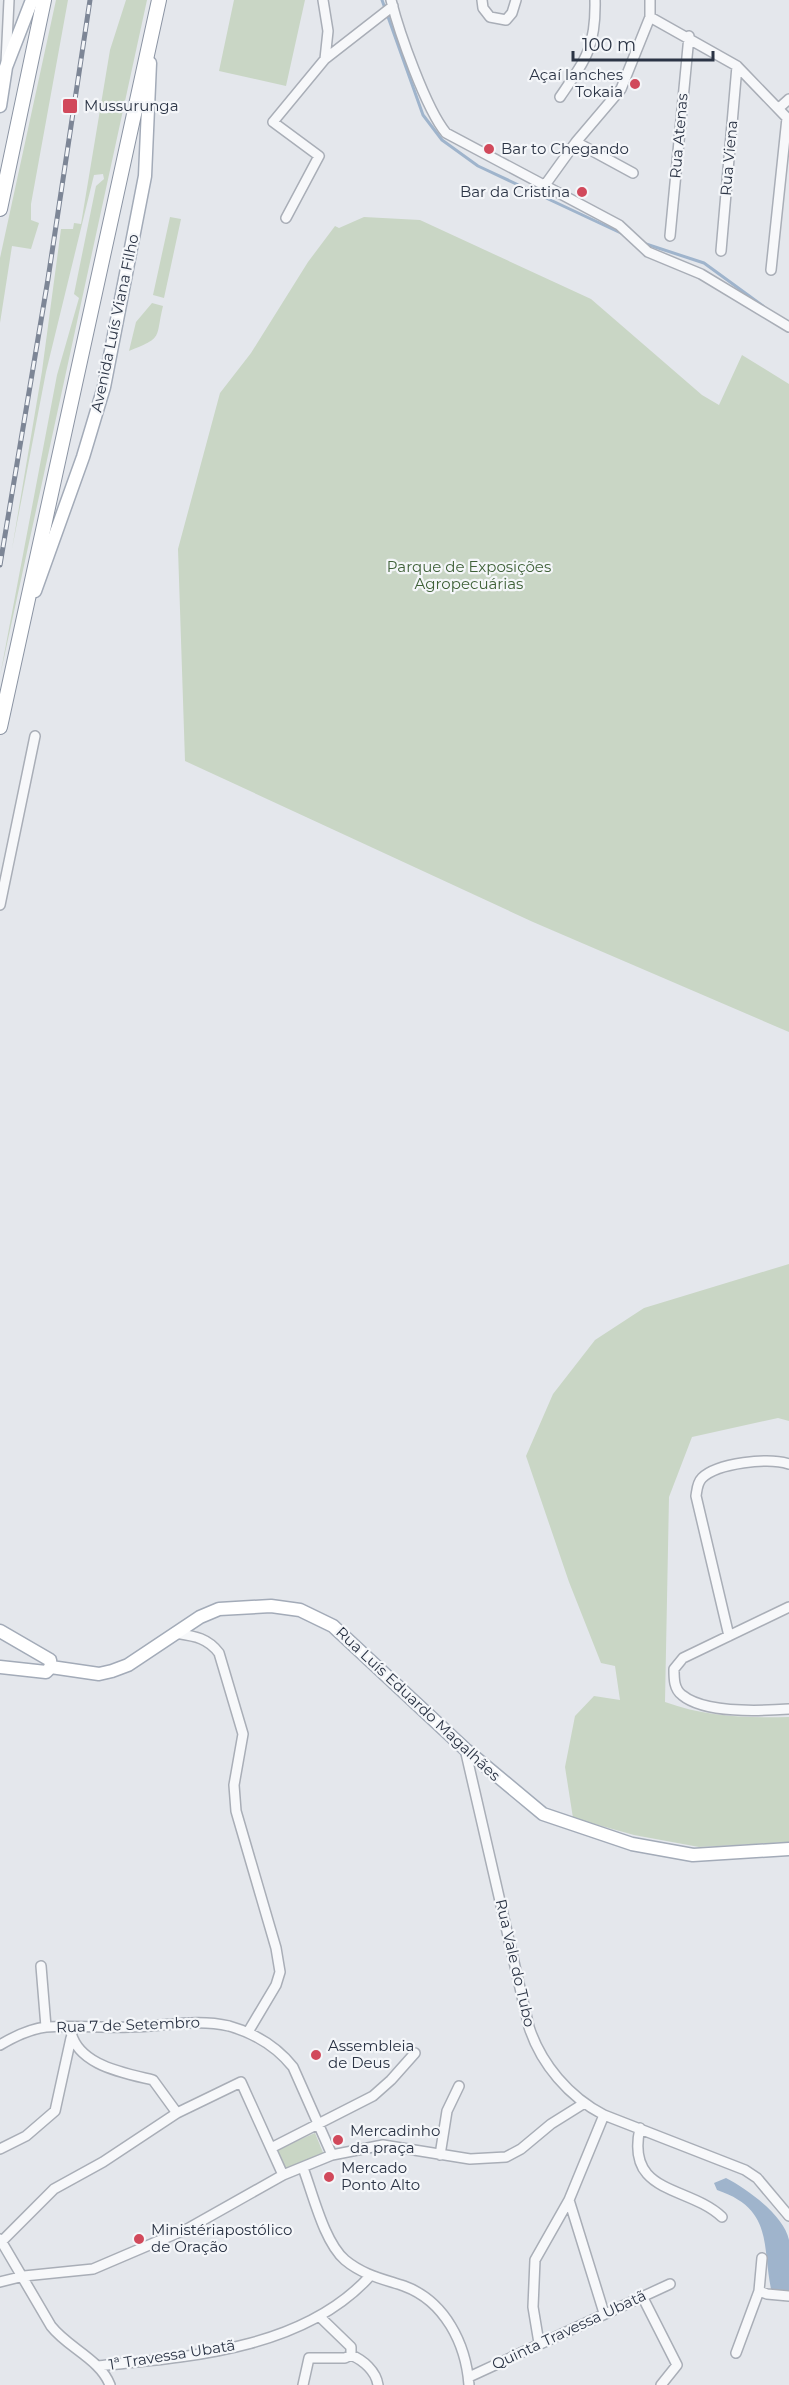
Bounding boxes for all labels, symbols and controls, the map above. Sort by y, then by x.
scale bar [573,24,712,62]
text: 100 m [582,34,636,56]
place label: Açaí lanches Tokaia [529,65,623,101]
marker: Açaí lanches Tokaia [628,77,642,91]
street label: Rua Atenas [665,93,692,179]
place label: Mussurunga [84,96,179,115]
marker: Mussurunga [61,97,79,115]
street label: Rua Viena [716,119,741,197]
place label: Bar to Chegando [501,139,629,158]
marker: Bar to Chegando [482,142,496,156]
place label: Bar da Cristina [460,182,570,201]
marker: Bar da Cristina [575,185,589,199]
street label: Avenida Luís Viana Filho [86,232,143,414]
park label: Parque de Exposições Agropecuárias [387,557,551,593]
street label: Rua Luís Eduardo Magalhães [332,1622,504,1785]
street label: Rua Vale do Tubo [492,1897,539,2029]
street label: Rua 7 de Setembro [56,2012,200,2037]
place label: Assembleia de Deus [328,2036,414,2072]
marker: Assembleia de Deus [309,2048,323,2062]
place label: Mercadinho da praça [350,2121,440,2157]
marker: Mercadinho da praça [331,2133,345,2147]
place label: Mercado Ponto Alto [341,2158,420,2194]
marker: Mercado Ponto Alto [322,2170,336,2184]
place label: Ministériapostólico de Oração [151,2220,292,2256]
marker: Ministériapostólico de Oração [132,2232,146,2246]
street label: Quinta Travessa Ubatã [489,2285,649,2374]
street label: 1ª Travessa Ubatã [107,2335,236,2374]

